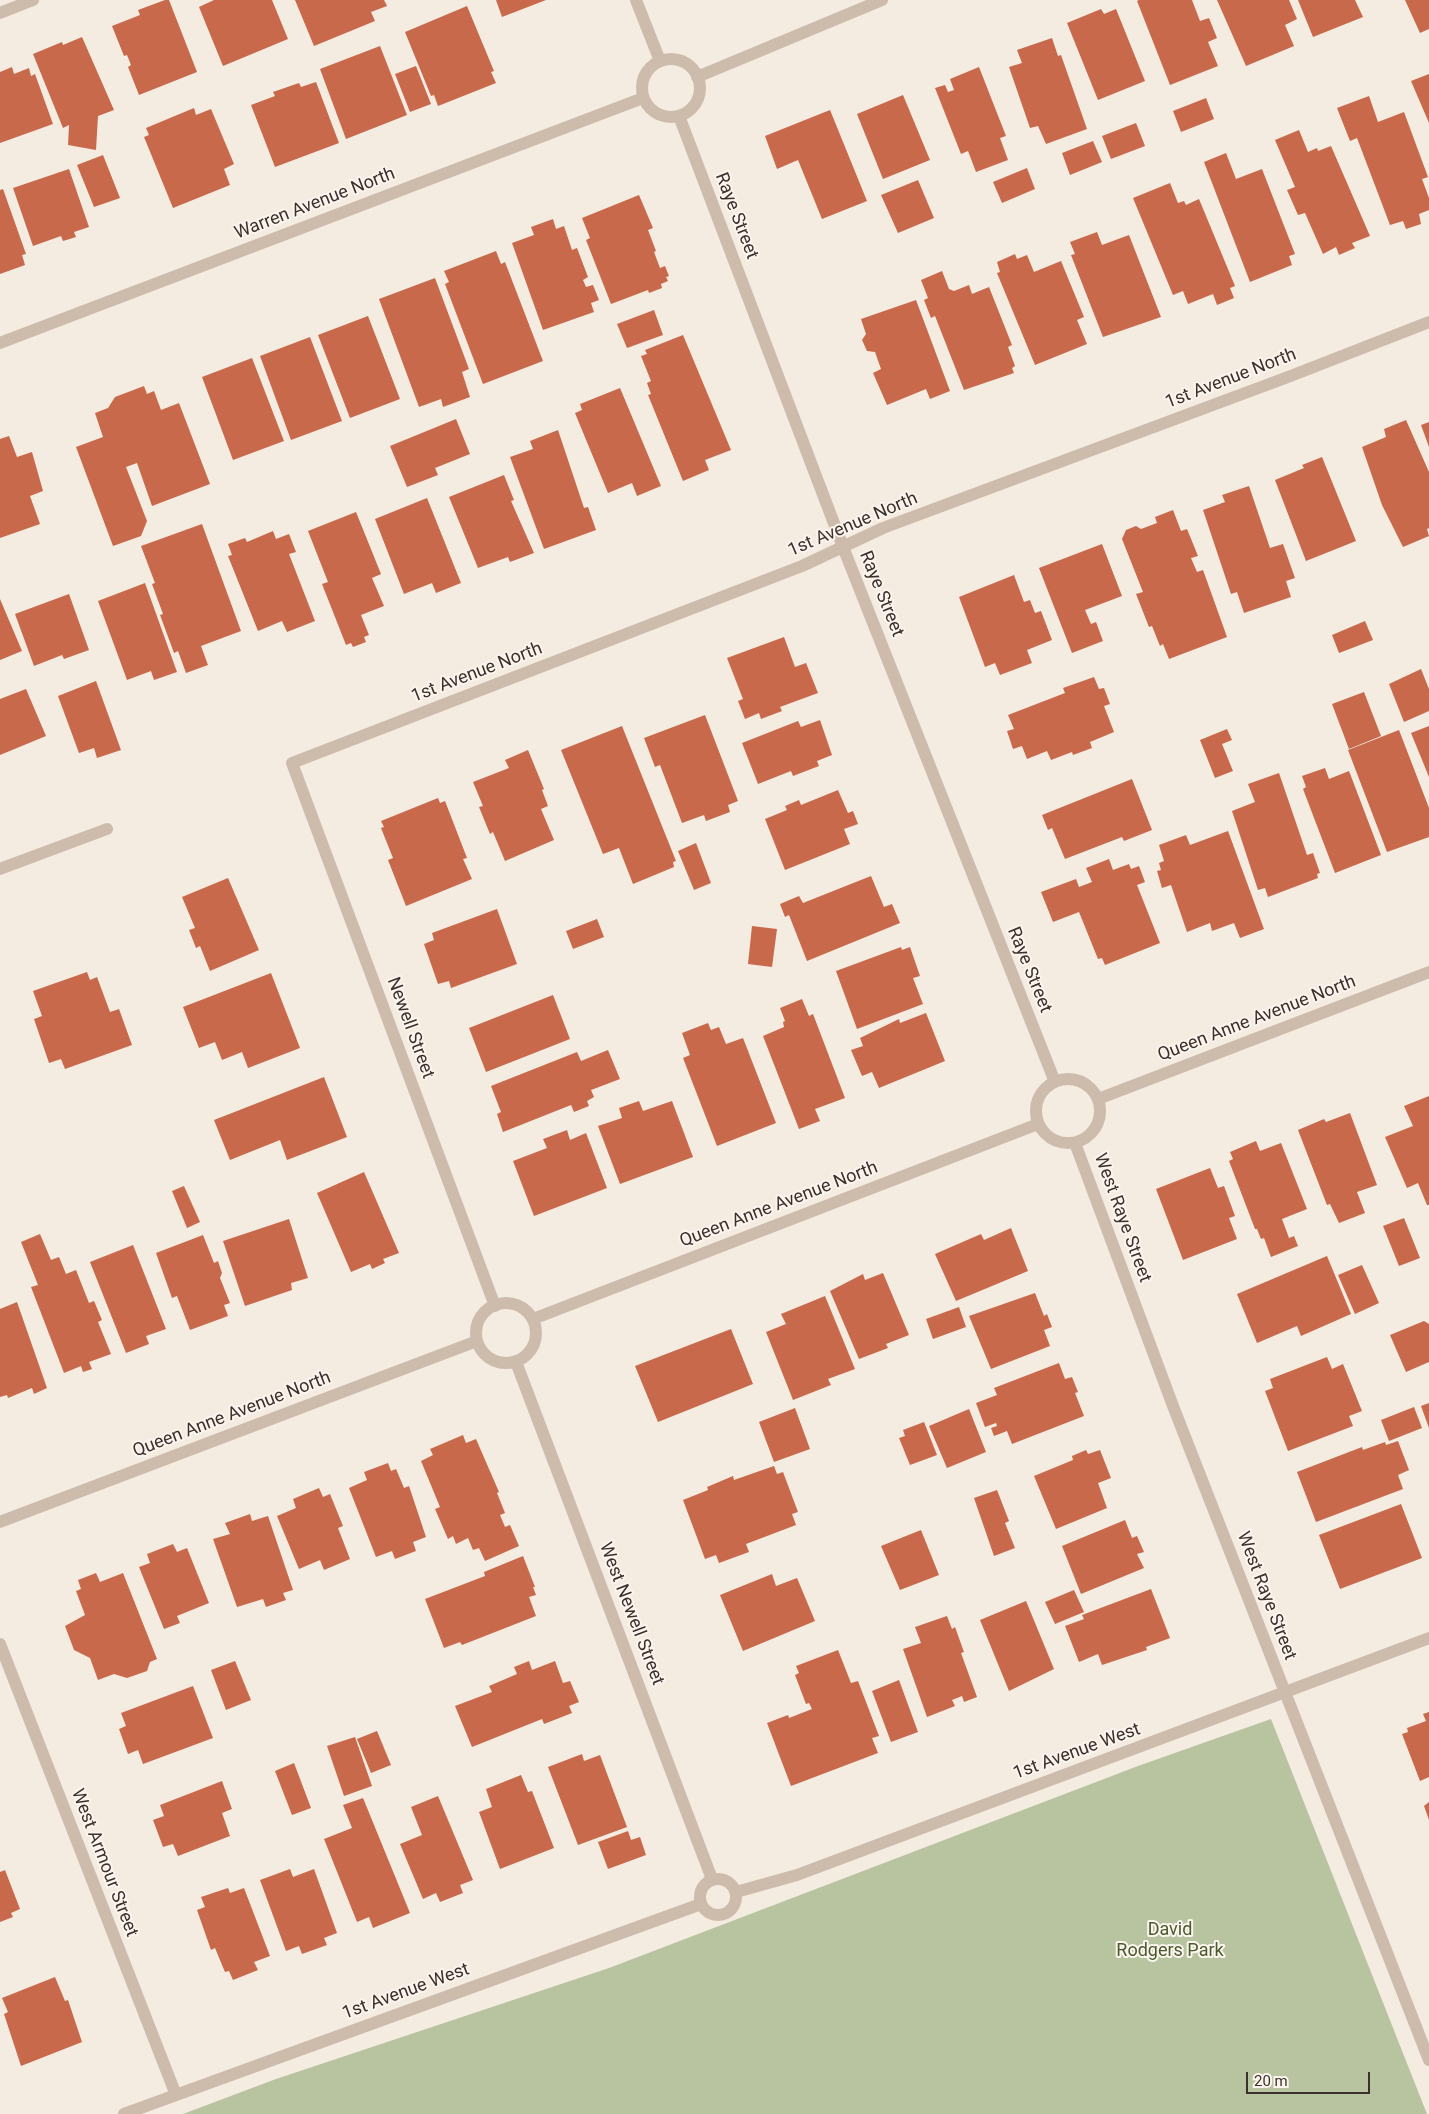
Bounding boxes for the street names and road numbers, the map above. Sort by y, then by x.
street label: Warren Avenue North [232,163,398,245]
street label: Raye Street [710,170,762,262]
street label: 1st Avenue North [1162,344,1300,414]
street label: 1st Avenue North [785,488,921,562]
street label: Raye Street [854,548,908,640]
street label: 1st Avenue North [408,638,546,708]
street label: Raye Street [1002,924,1056,1016]
street label: Queen Anne Avenue North [1155,971,1359,1067]
street label: Newell Street [382,974,438,1082]
street label: West Raye Street [1089,1151,1155,1285]
street label: Queen Anne Avenue North [677,1157,881,1253]
street label: Queen Anne Avenue North [130,1367,334,1463]
street label: West Raye Street [1232,1529,1300,1663]
street label: West Newell Street [594,1540,668,1688]
street label: 1st Avenue West [1011,1719,1143,1785]
street label: West Armour Street [66,1786,142,1940]
street label: 1st Avenue West [340,1959,472,2025]

